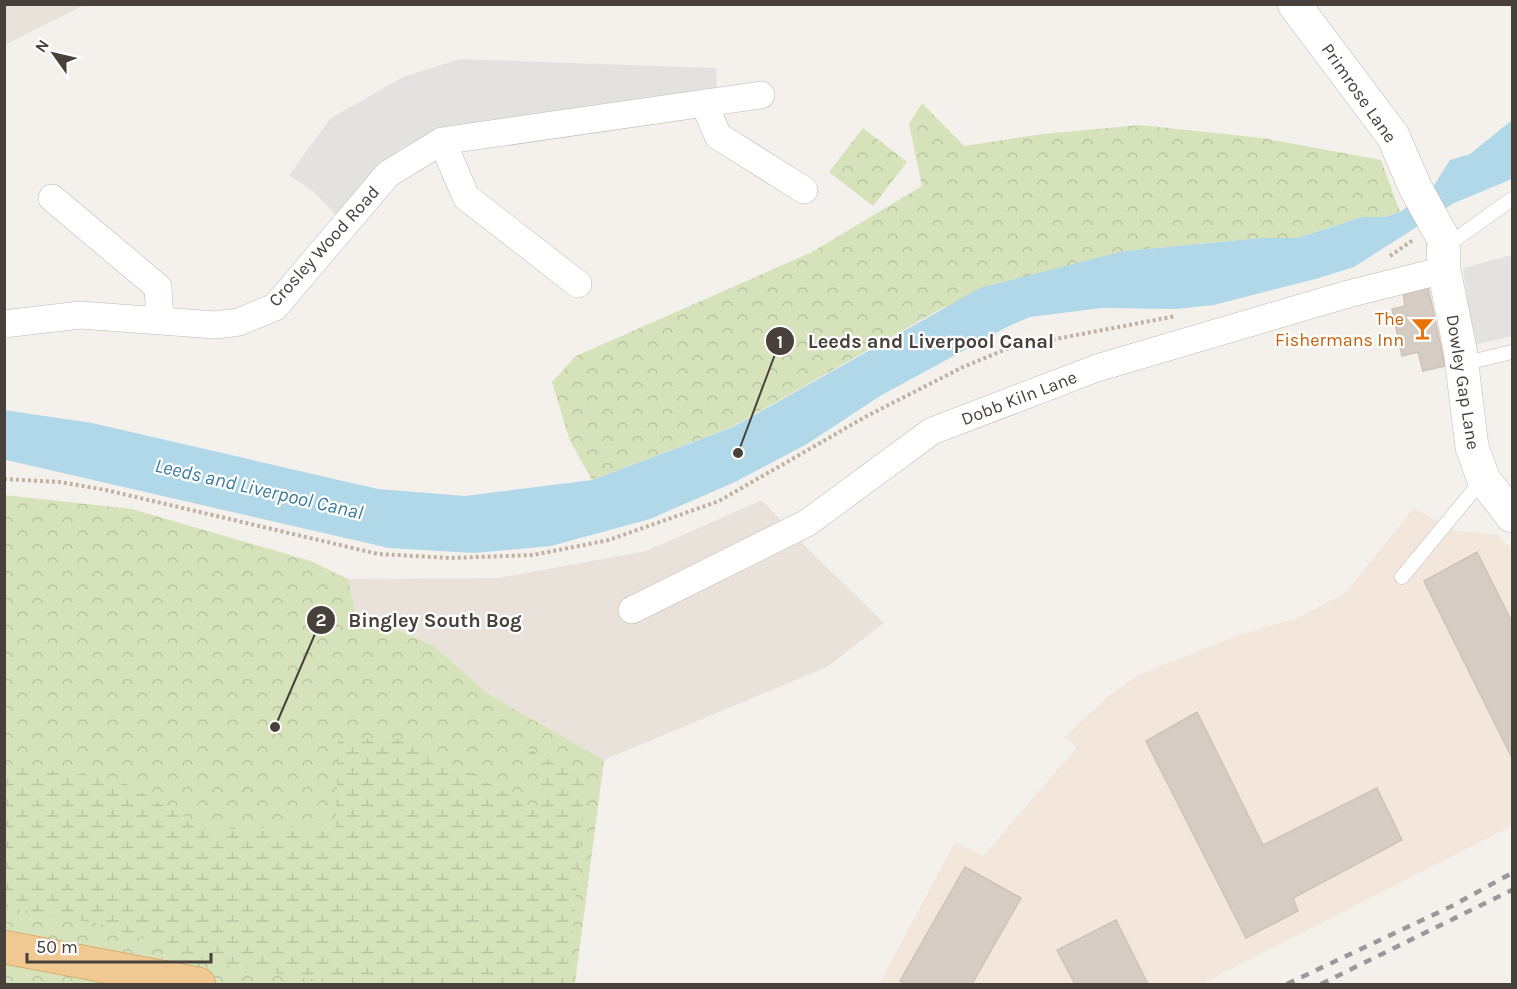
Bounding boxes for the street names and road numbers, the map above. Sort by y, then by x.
street label: Primrose Lane [1317,39,1401,147]
street label: Crosley Wood Road [264,181,384,311]
street label: Dowley Gap Lane [1441,313,1485,451]
street label: Dobb Kiln Lane [958,366,1080,430]

